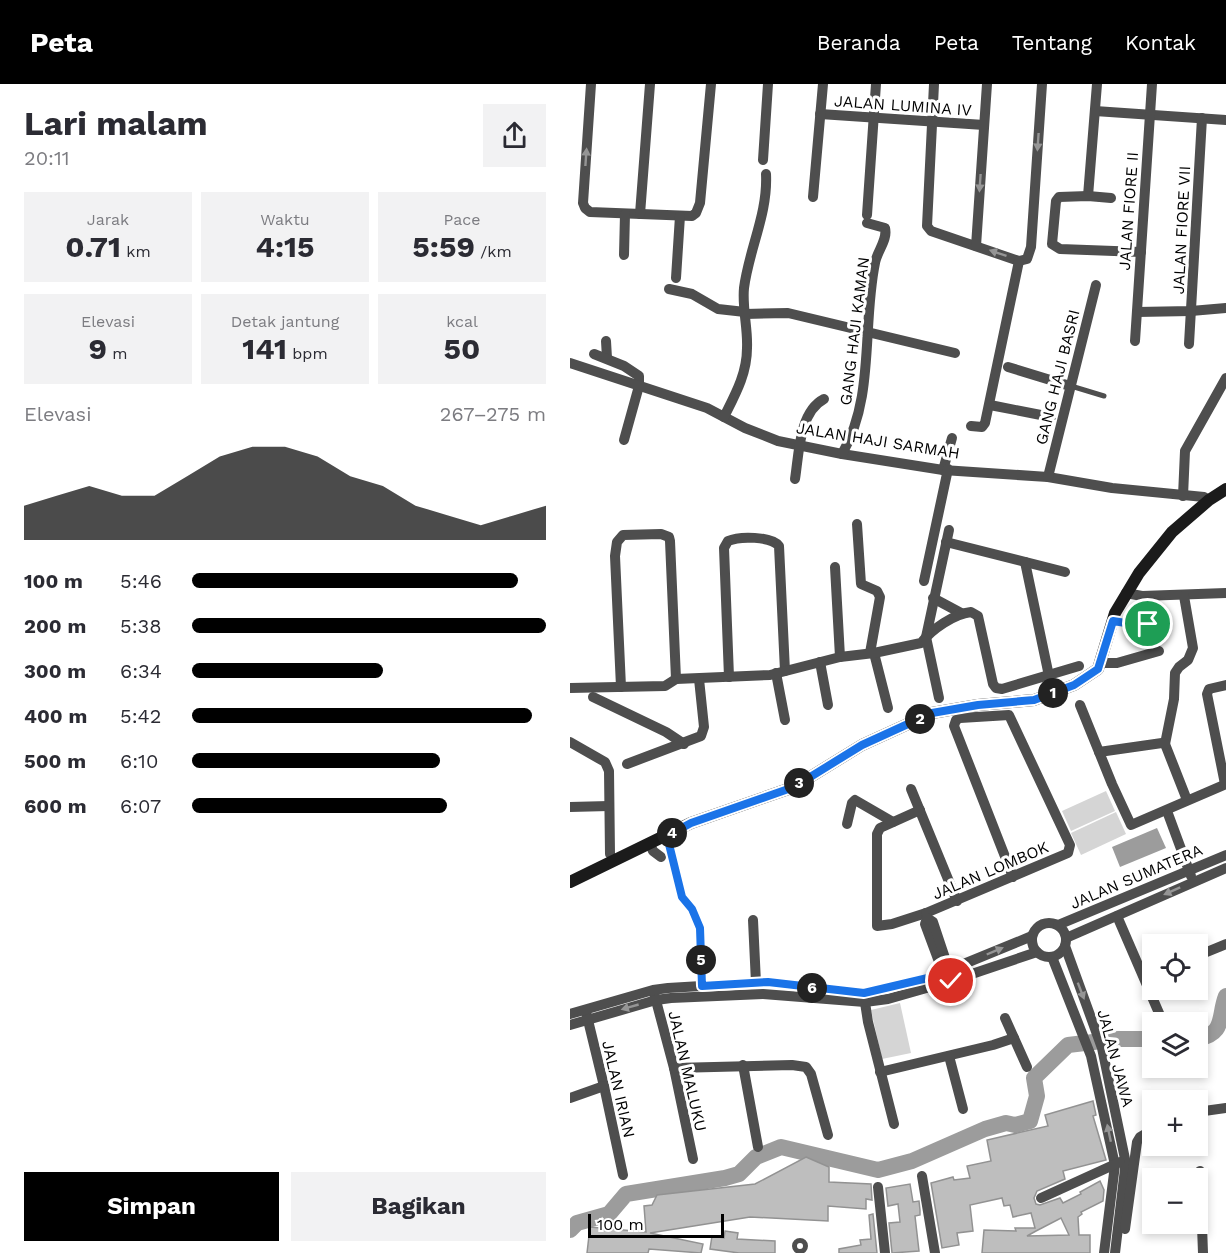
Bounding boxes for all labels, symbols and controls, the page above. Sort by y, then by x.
text: Peta [30,26,93,59]
text: Beranda [817,30,901,55]
text: Peta [934,30,979,55]
text: Tentang [1012,30,1092,55]
text: Kontak [1125,30,1196,55]
street label: JALAN LUMINA IV [834,91,972,120]
text: Lari malam [24,104,208,143]
button: share [483,104,546,167]
one-way arrow [1034,133,1043,152]
text: 20:11 [24,146,70,170]
one-way arrow [581,148,590,167]
street label: JALAN FIORE II [1115,151,1142,271]
street label: JALAN FIORE VII [1169,165,1194,295]
one-way arrow [975,174,985,193]
text: Jarak [87,210,129,229]
text: Waktu [260,210,310,229]
text: Pace [443,210,481,229]
text: 0.71 [65,229,121,264]
text: 4:15 [256,229,314,264]
text: 5:59 [412,229,475,264]
text: km [121,242,151,261]
text: /km [475,242,512,261]
one-way arrow [989,248,1007,257]
street label: GANG HAJI KAMAN [836,256,873,406]
street label: GANG HAJI BASRI [1031,307,1083,447]
text: Elevasi [81,312,135,331]
text: Detak jantung [231,312,339,331]
text: kcal [446,312,478,331]
text: 9 [88,331,107,366]
text: 141 [242,331,287,366]
text: 50 [444,331,480,366]
text: m [107,344,128,363]
text: bpm [287,344,328,363]
text: Elevasi [24,402,91,426]
text: 267–275 m [440,402,546,426]
street label: JALAN HAJI SARMAH [795,418,961,463]
text: 100 m [24,569,83,593]
text: 5:46 [120,569,162,593]
pin [1122,598,1173,649]
icon: arrive [1131,607,1164,640]
text: 200 m [24,614,86,638]
text: 5:38 [120,614,162,638]
text: 300 m [24,659,86,683]
text: 6:34 [120,659,162,683]
pin: 1 [1038,678,1068,708]
text: 1 [1050,683,1056,702]
text: 400 m [24,704,87,728]
text: 5:42 [120,704,161,728]
pin: 2 [905,704,935,734]
text: 2 [915,709,925,728]
text: 500 m [24,749,86,773]
text: 6:10 [120,749,158,773]
pin: 3 [784,768,814,798]
text: 3 [794,773,804,792]
text: 600 m [24,794,87,818]
text: 6:07 [120,794,161,818]
pin: 4 [657,818,687,848]
text: 4 [667,823,677,842]
street label: JALAN LOMBOK [929,837,1052,903]
street label: JALAN SUMATERA [1067,840,1206,913]
one-way arrow [1164,887,1181,896]
map controls [1142,934,1208,1234]
button: locate [1142,934,1208,1000]
pin: 5 [686,945,716,975]
one-way arrow [987,946,1005,956]
text: 5 [696,950,706,969]
pin [925,955,976,1006]
icon: check [934,964,967,997]
pin: 6 [797,973,827,1003]
text: 6 [807,978,817,997]
one-way arrow [1076,982,1086,1000]
one-way arrow [621,1003,639,1012]
street label: JALAN JAWA [1093,1007,1138,1109]
street label: JALAN MALUKU [664,1009,711,1133]
button: layers [1142,1012,1208,1078]
street label: JALAN IRIAN [598,1039,639,1139]
button: + [1142,1090,1208,1156]
one-way arrow [1104,1123,1113,1142]
button: − [1142,1168,1208,1234]
button: Simpan [24,1172,279,1241]
button: Bagikan [291,1172,546,1241]
scale bar [588,1211,724,1238]
text: 100 m [597,1215,644,1234]

